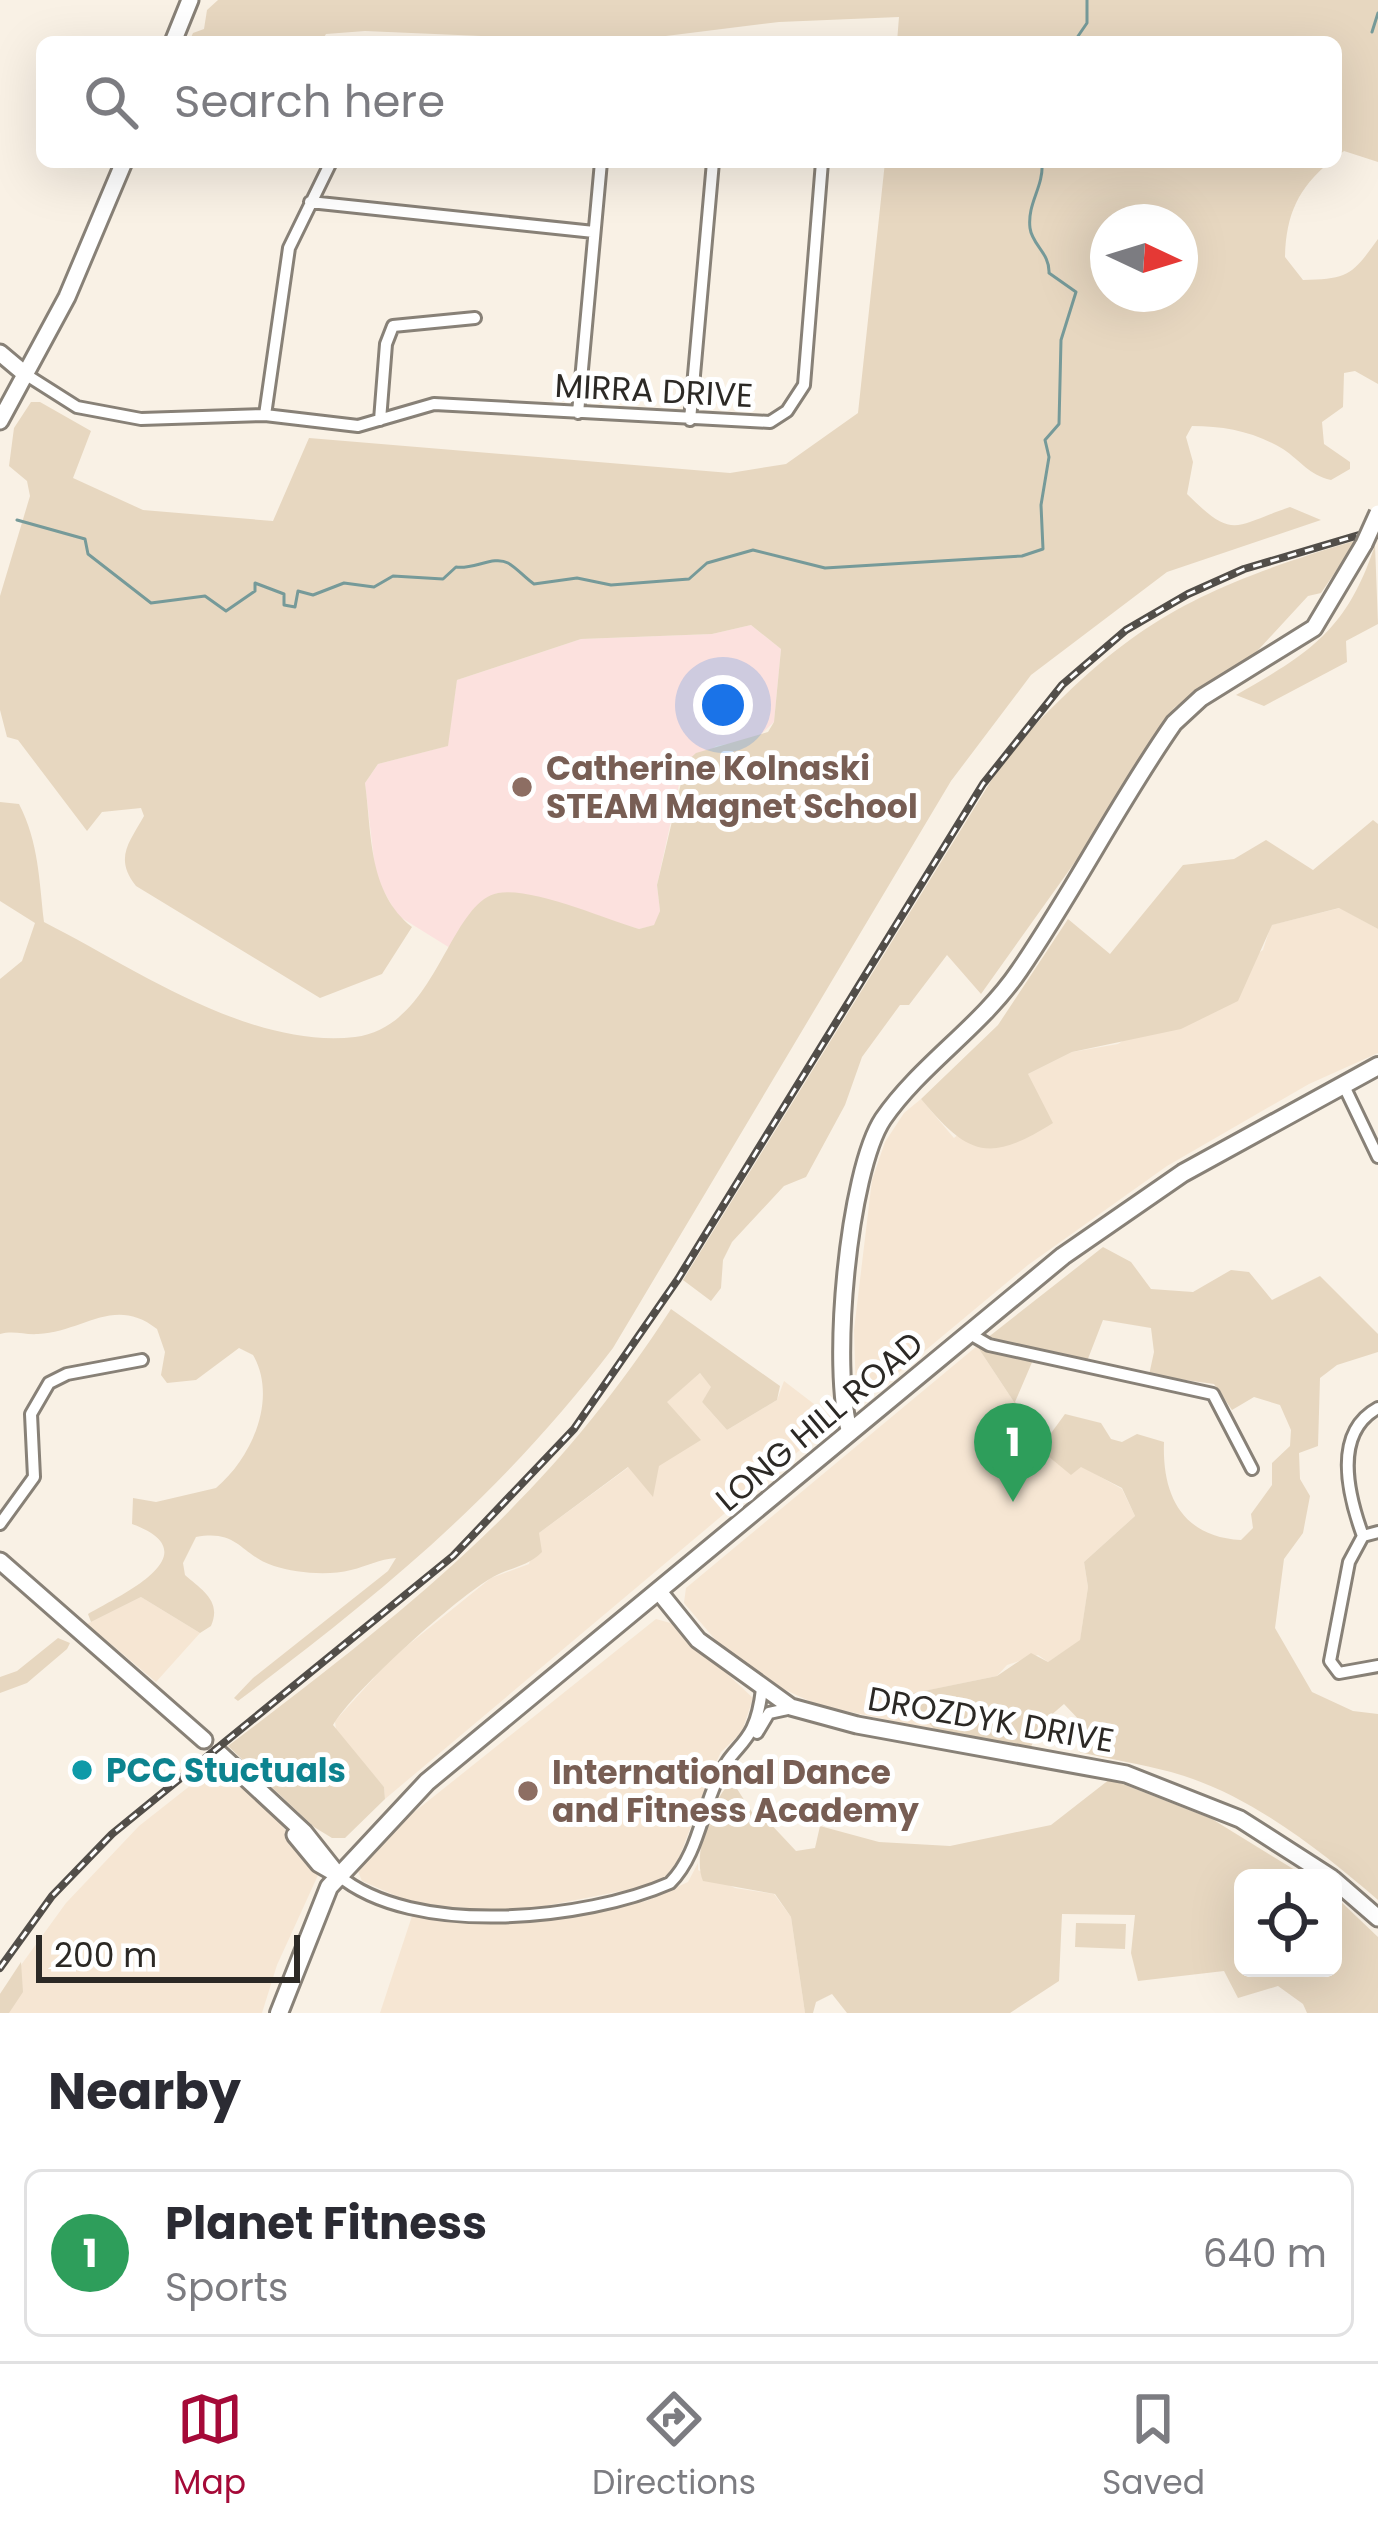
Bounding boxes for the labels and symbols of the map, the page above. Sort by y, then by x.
north arrow [1090,204,1198,312]
street label: MIRRA DRIVE [554,362,754,419]
your location [693,675,753,735]
place label: Catherine Kolnaski STEAM Magnet School [546,745,918,830]
marker: Catherine Kolnaski STEAM Magnet School [509,774,535,800]
street label: LONG HILL ROAD [705,1321,933,1522]
pin: 1 [974,1403,1052,1502]
street label: DROZDYK DRIVE [864,1675,1118,1764]
place label: PCC Stuctuals [106,1747,346,1794]
place label: International Dance and Fitness Academy [552,1749,919,1834]
marker: PCC Stuctuals [69,1757,95,1783]
marker: International Dance and Fitness Academy [515,1778,541,1804]
scale bar [36,1929,300,1982]

